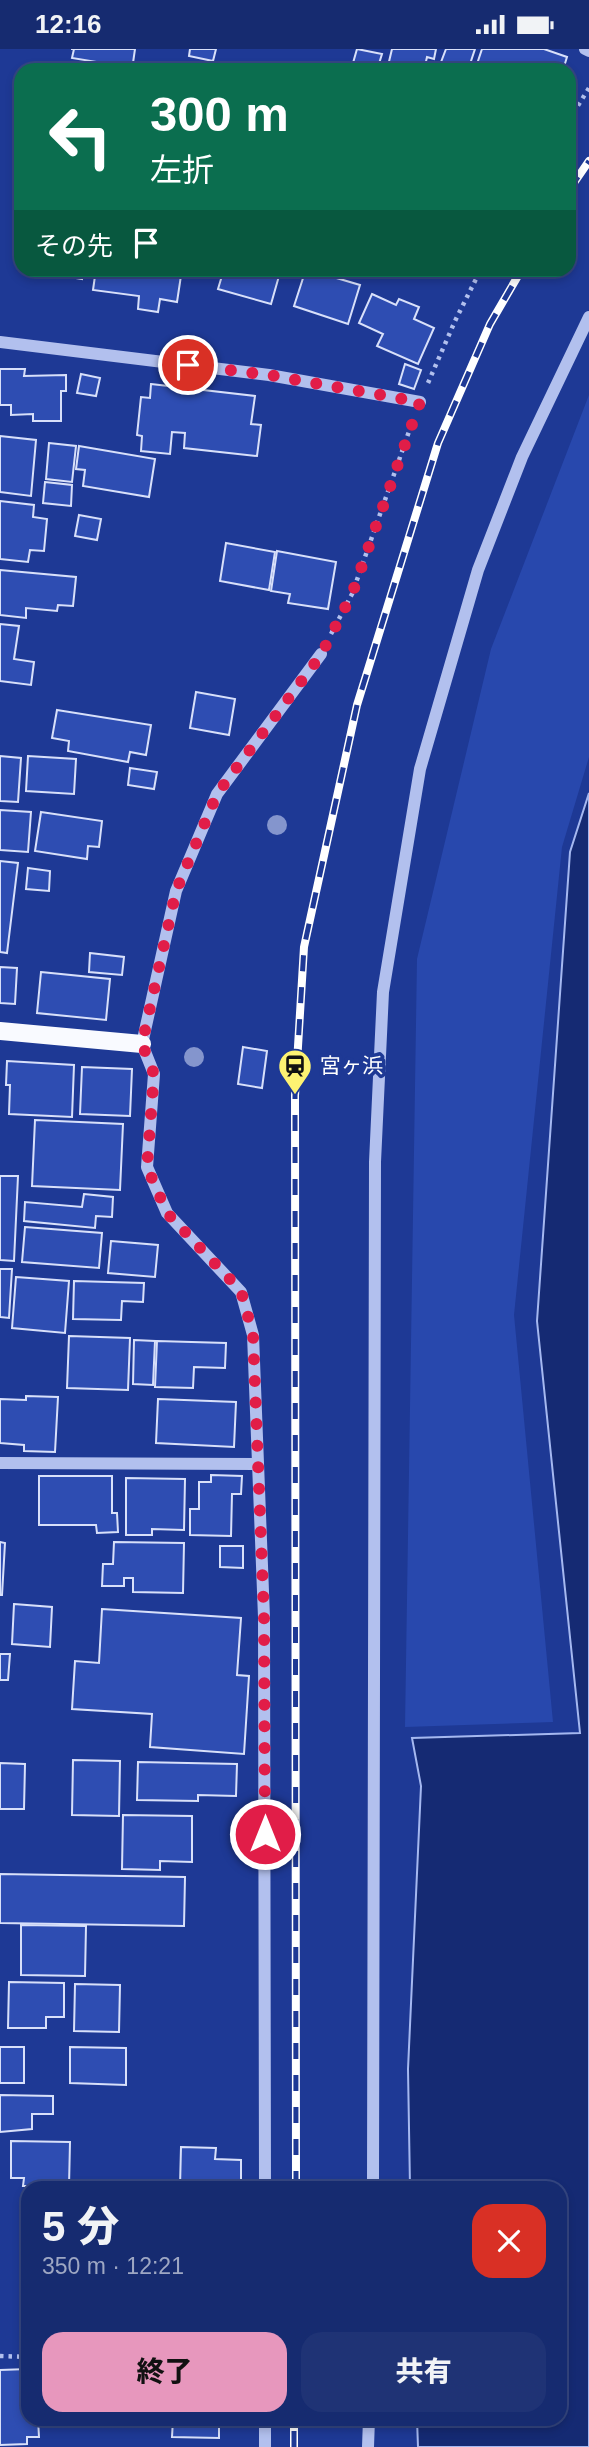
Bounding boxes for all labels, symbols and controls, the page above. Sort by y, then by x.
text: 12:16 [35,9,102,39]
text: 300 m [150,87,289,141]
icon: left [35,91,126,182]
text: 左折 [150,152,214,188]
icon: arrive [127,224,165,262]
text: その先 [35,231,113,261]
pin [158,335,218,395]
icon: arrive [169,346,207,384]
station icon: 宮ヶ浜 [276,1047,314,1096]
place label: 宮ヶ浜 [320,1054,383,1077]
position arrow [228,1797,302,1871]
text: 5 分 [42,2203,119,2250]
button: close [472,2204,546,2278]
text: 350 m · 12:21 [42,2253,184,2279]
button: 終了 [42,2332,287,2412]
button: 共有 [301,2332,546,2412]

